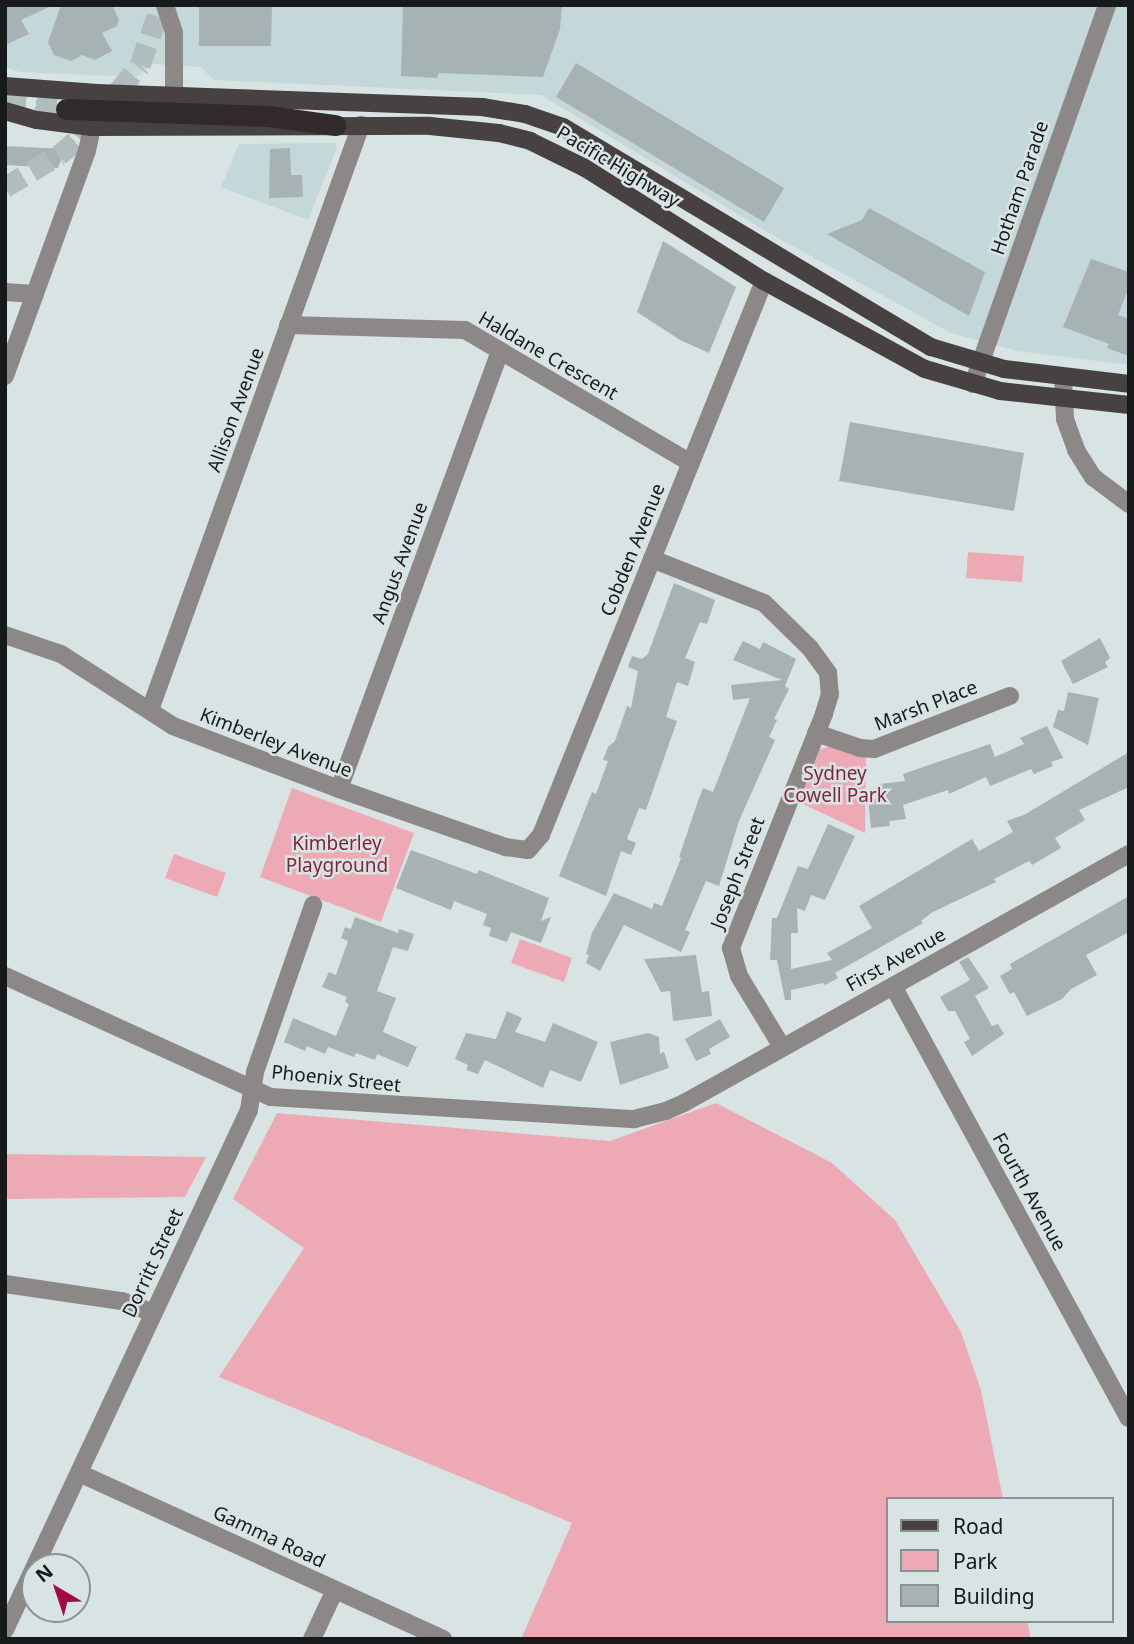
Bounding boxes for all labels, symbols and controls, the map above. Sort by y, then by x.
street label: Hotham Parade [986,118,1054,258]
street label: Pacific Highway [552,121,684,213]
street label: Haldane Crescent [474,307,622,405]
street label: Allison Avenue [203,345,269,475]
street label: Cobden Avenue [596,480,670,620]
street label: Angus Avenue [367,499,433,627]
street label: Marsh Place [871,676,981,736]
street label: Kimberley Avenue [197,703,355,783]
park label: Sydney Cowell Park [783,763,887,807]
street label: Joseph Street [706,814,770,932]
park label: Kimberley Playground [286,833,388,877]
street label: First Avenue [842,923,950,997]
street label: Phoenix Street [270,1061,402,1097]
street label: Fourth Avenue [987,1129,1071,1255]
street label: Dorritt Street [118,1205,188,1321]
legend [886,1497,1113,1623]
street label: Gamma Road [209,1501,329,1573]
text: Road [953,1512,1003,1540]
text: Park [953,1547,997,1575]
north arrow [21,1553,91,1623]
text: N [30,1558,58,1588]
text: Building [953,1582,1035,1610]

